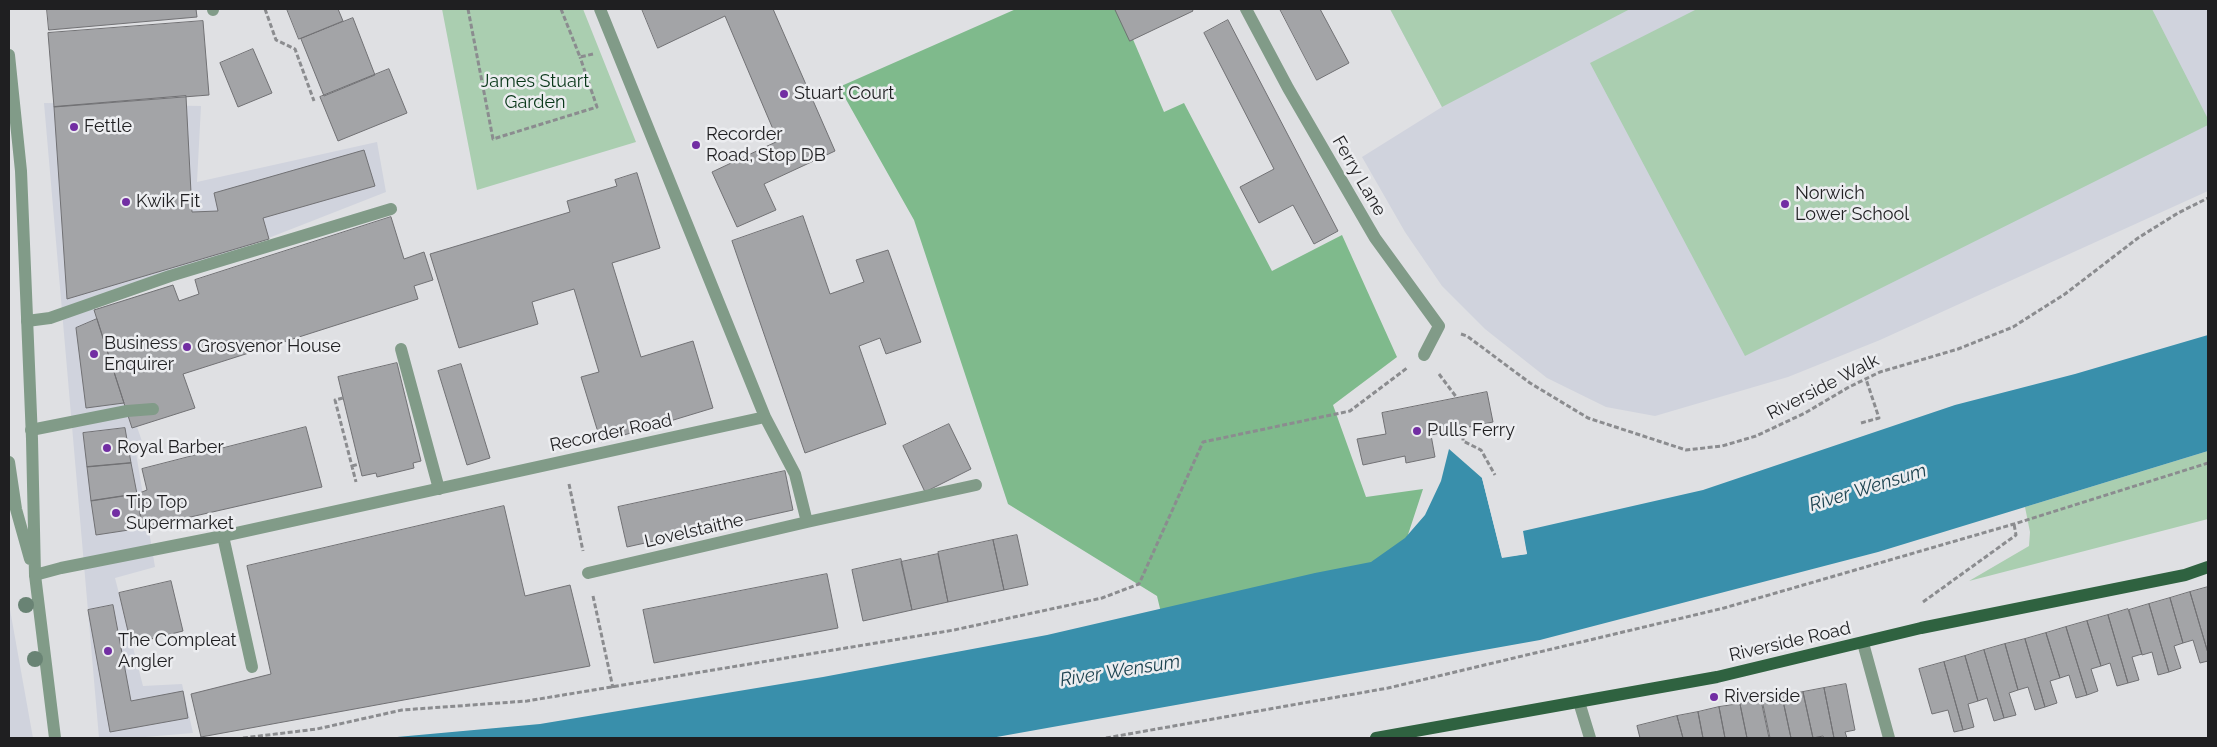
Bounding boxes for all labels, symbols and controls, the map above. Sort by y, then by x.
park label: James Stuart Garden [481,71,589,114]
place label: Stuart Court [794,83,894,105]
marker: Stuart Court [778,88,790,100]
place label: Fettle [84,116,132,138]
marker: Fettle [68,121,80,133]
place label: Recorder Road, Stop DB [706,124,826,166]
street label: Ferry Lane [1327,132,1391,220]
marker: Recorder Road, Stop DB [690,139,702,151]
place label: Norwich Lower School [1795,183,1909,225]
place label: Kwik Fit [136,191,200,213]
marker: Kwik Fit [120,196,132,208]
marker: Norwich Lower School [1779,198,1791,210]
place label: Business Enquirer [104,333,178,376]
place label: Grosvenor House [197,336,341,358]
marker: Grosvenor House [181,341,193,353]
marker: Business Enquirer [88,348,100,360]
street label: Riverside Walk [1763,349,1883,425]
street label: Recorder Road [548,410,674,456]
place label: Pulls Ferry [1427,420,1515,442]
marker: Pulls Ferry [1411,425,1423,437]
place label: Royal Barber [117,437,224,459]
marker: Royal Barber [101,442,113,454]
water label: River Wensum [1807,459,1929,517]
place label: Tip Top Supermarket [126,492,234,534]
marker: Tip Top Supermarket [110,507,122,519]
street label: Lovelstaithe [642,509,746,553]
street label: Riverside Road [1727,618,1853,666]
place label: The Compleat Angler [118,630,237,672]
marker: The Compleat Angler [102,645,114,657]
water label: River Wensum [1058,650,1182,692]
place label: Riverside [1724,686,1800,708]
marker: Riverside [1708,691,1720,703]

